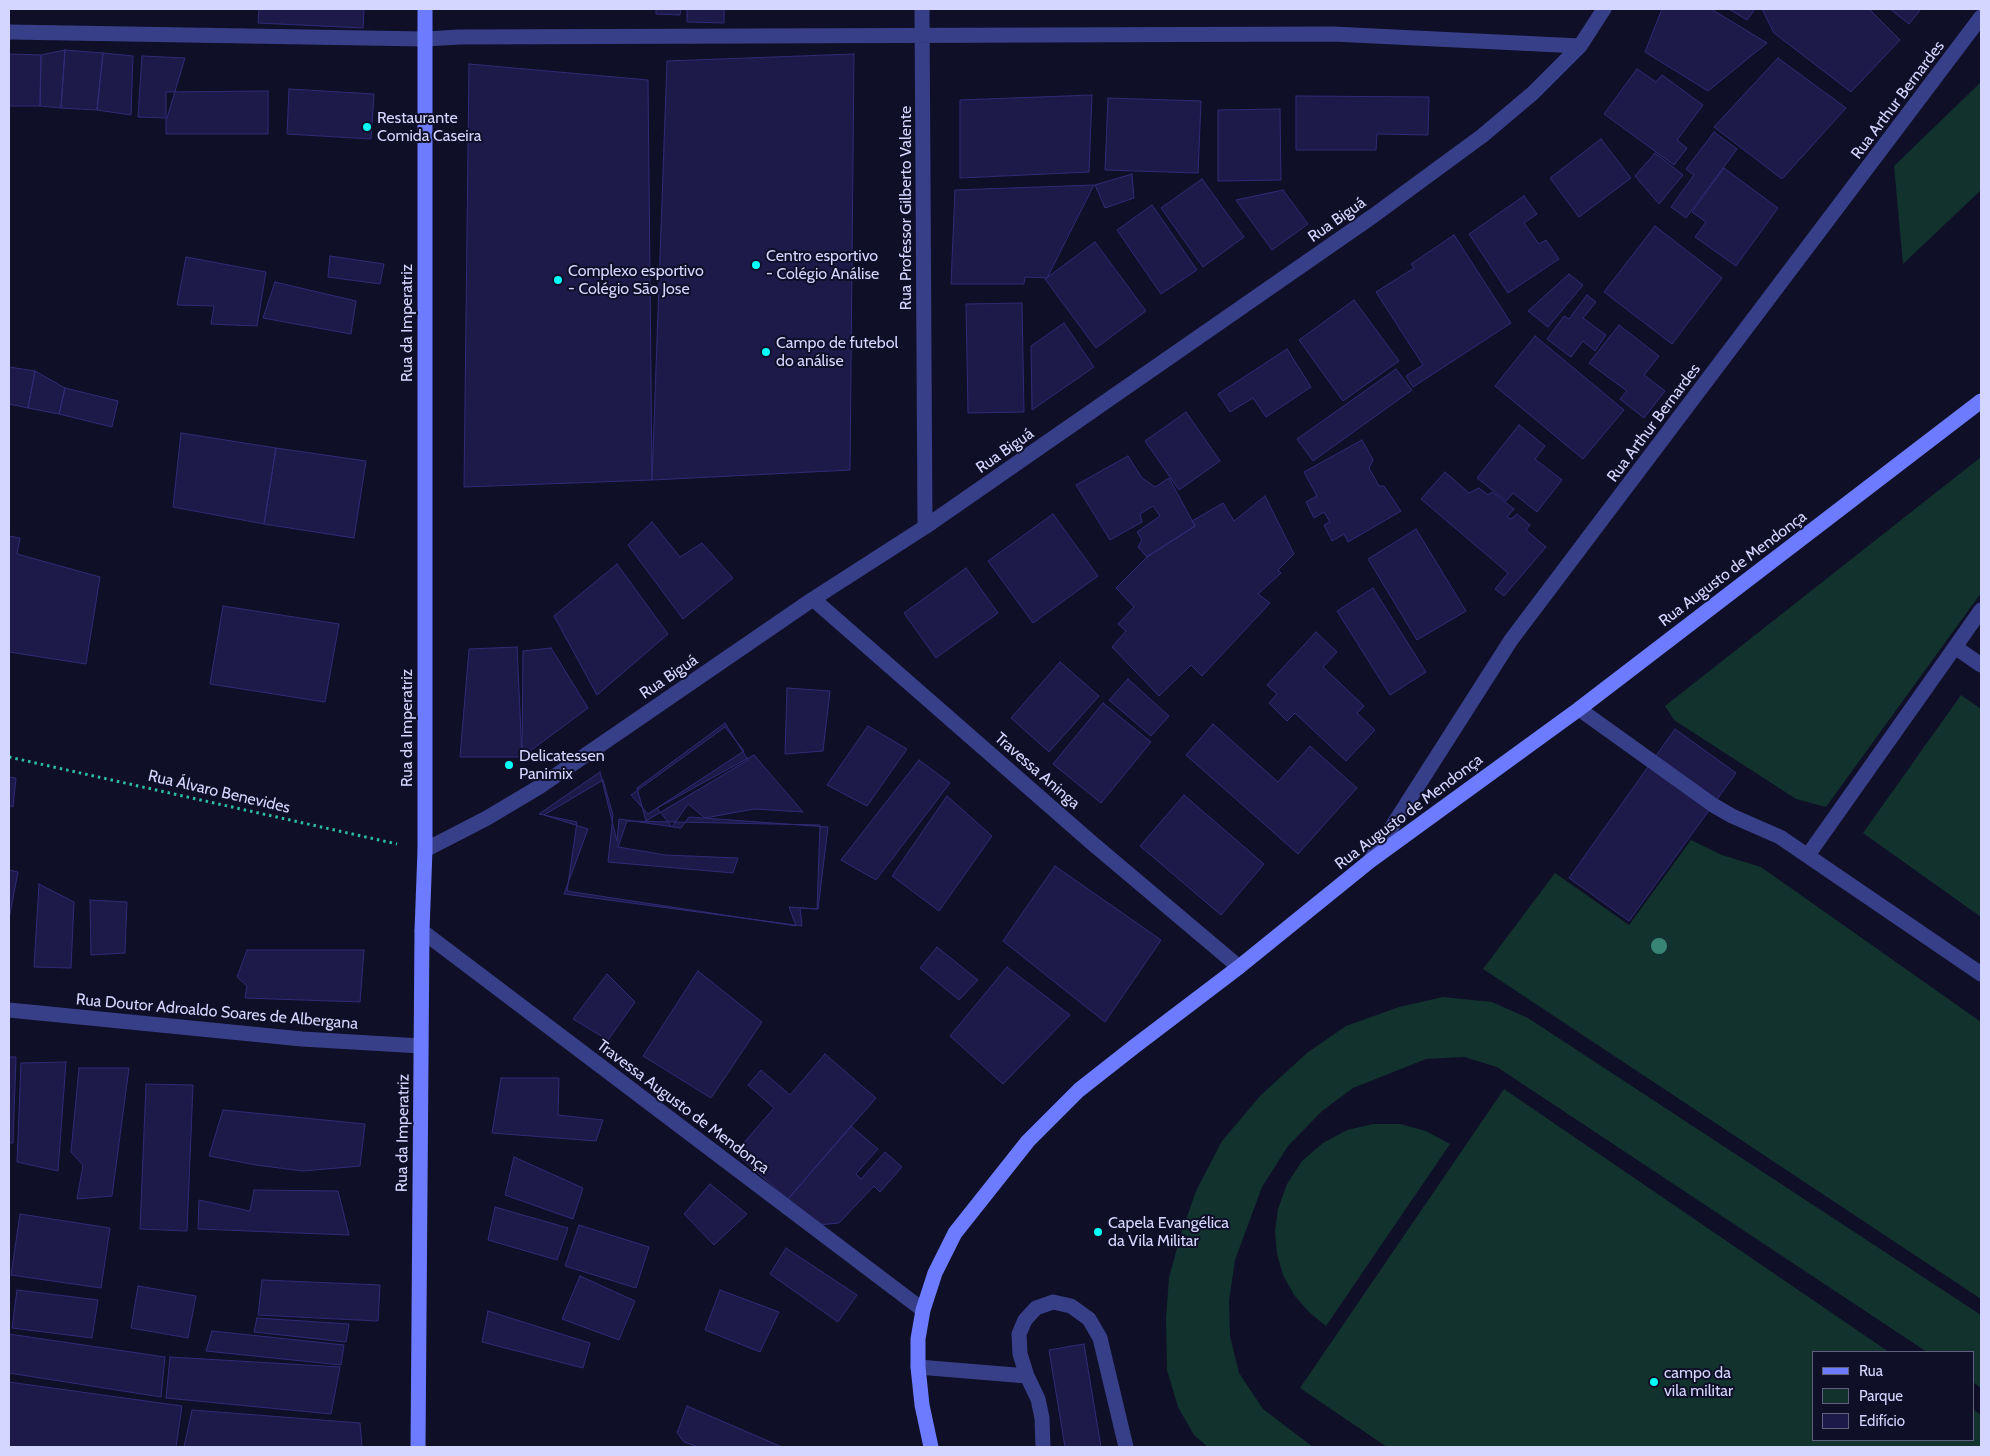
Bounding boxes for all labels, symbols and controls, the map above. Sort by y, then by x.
street label: Rua Arthur Bernardes [1847,37,1949,163]
street label: Rua Professor Gilberto Valente [896,106,916,310]
place label: Restaurante Comida Caseira [377,108,481,146]
marker: Restaurante Comida Caseira [361,121,373,133]
street label: Rua Biguá [1304,193,1370,247]
place label: Centro esportivo - Colégio Análise [766,246,879,284]
marker: Centro esportivo - Colégio Análise [750,259,762,271]
place label: Complexo esportivo - Colégio São Jose [568,261,704,299]
street label: Rua da Imperatriz [397,264,417,382]
marker: Complexo esportivo - Colégio São Jose [552,274,564,286]
place label: Campo de futebol do análise [776,333,898,371]
marker: Campo de futebol do análise [760,346,772,358]
street label: Rua Arthur Bernardes [1603,360,1705,486]
street label: Rua Biguá [972,424,1038,478]
street label: Rua Augusto de Mendonça [1655,507,1811,631]
street label: Rua Biguá [636,651,702,703]
street label: Rua da Imperatriz [397,669,417,787]
street label: Travessa Aninga [990,729,1084,813]
place label: Delicatessen Panimix [519,746,605,784]
street label: Rua Augusto de Mendonça [1331,750,1487,874]
marker: Delicatessen Panimix [503,759,515,771]
street label: Rua Álvaro Benevides [146,766,292,818]
street label: Rua Doutor Adroaldo Soares de Albergana [75,990,359,1034]
street label: Travessa Augusto de Mendonça [593,1036,773,1178]
street label: Rua da Imperatriz [392,1074,414,1192]
place label: Capela Evangélica da Vila Militar [1108,1213,1229,1251]
marker: Capela Evangélica da Vila Militar [1092,1226,1104,1238]
legend [1812,1351,1975,1441]
text: Rua [1859,1362,1883,1380]
place label: campo da vila militar [1664,1363,1733,1401]
marker: campo da vila militar [1648,1376,1660,1388]
text: Parque [1859,1387,1903,1405]
text: Edifício [1859,1412,1905,1430]

